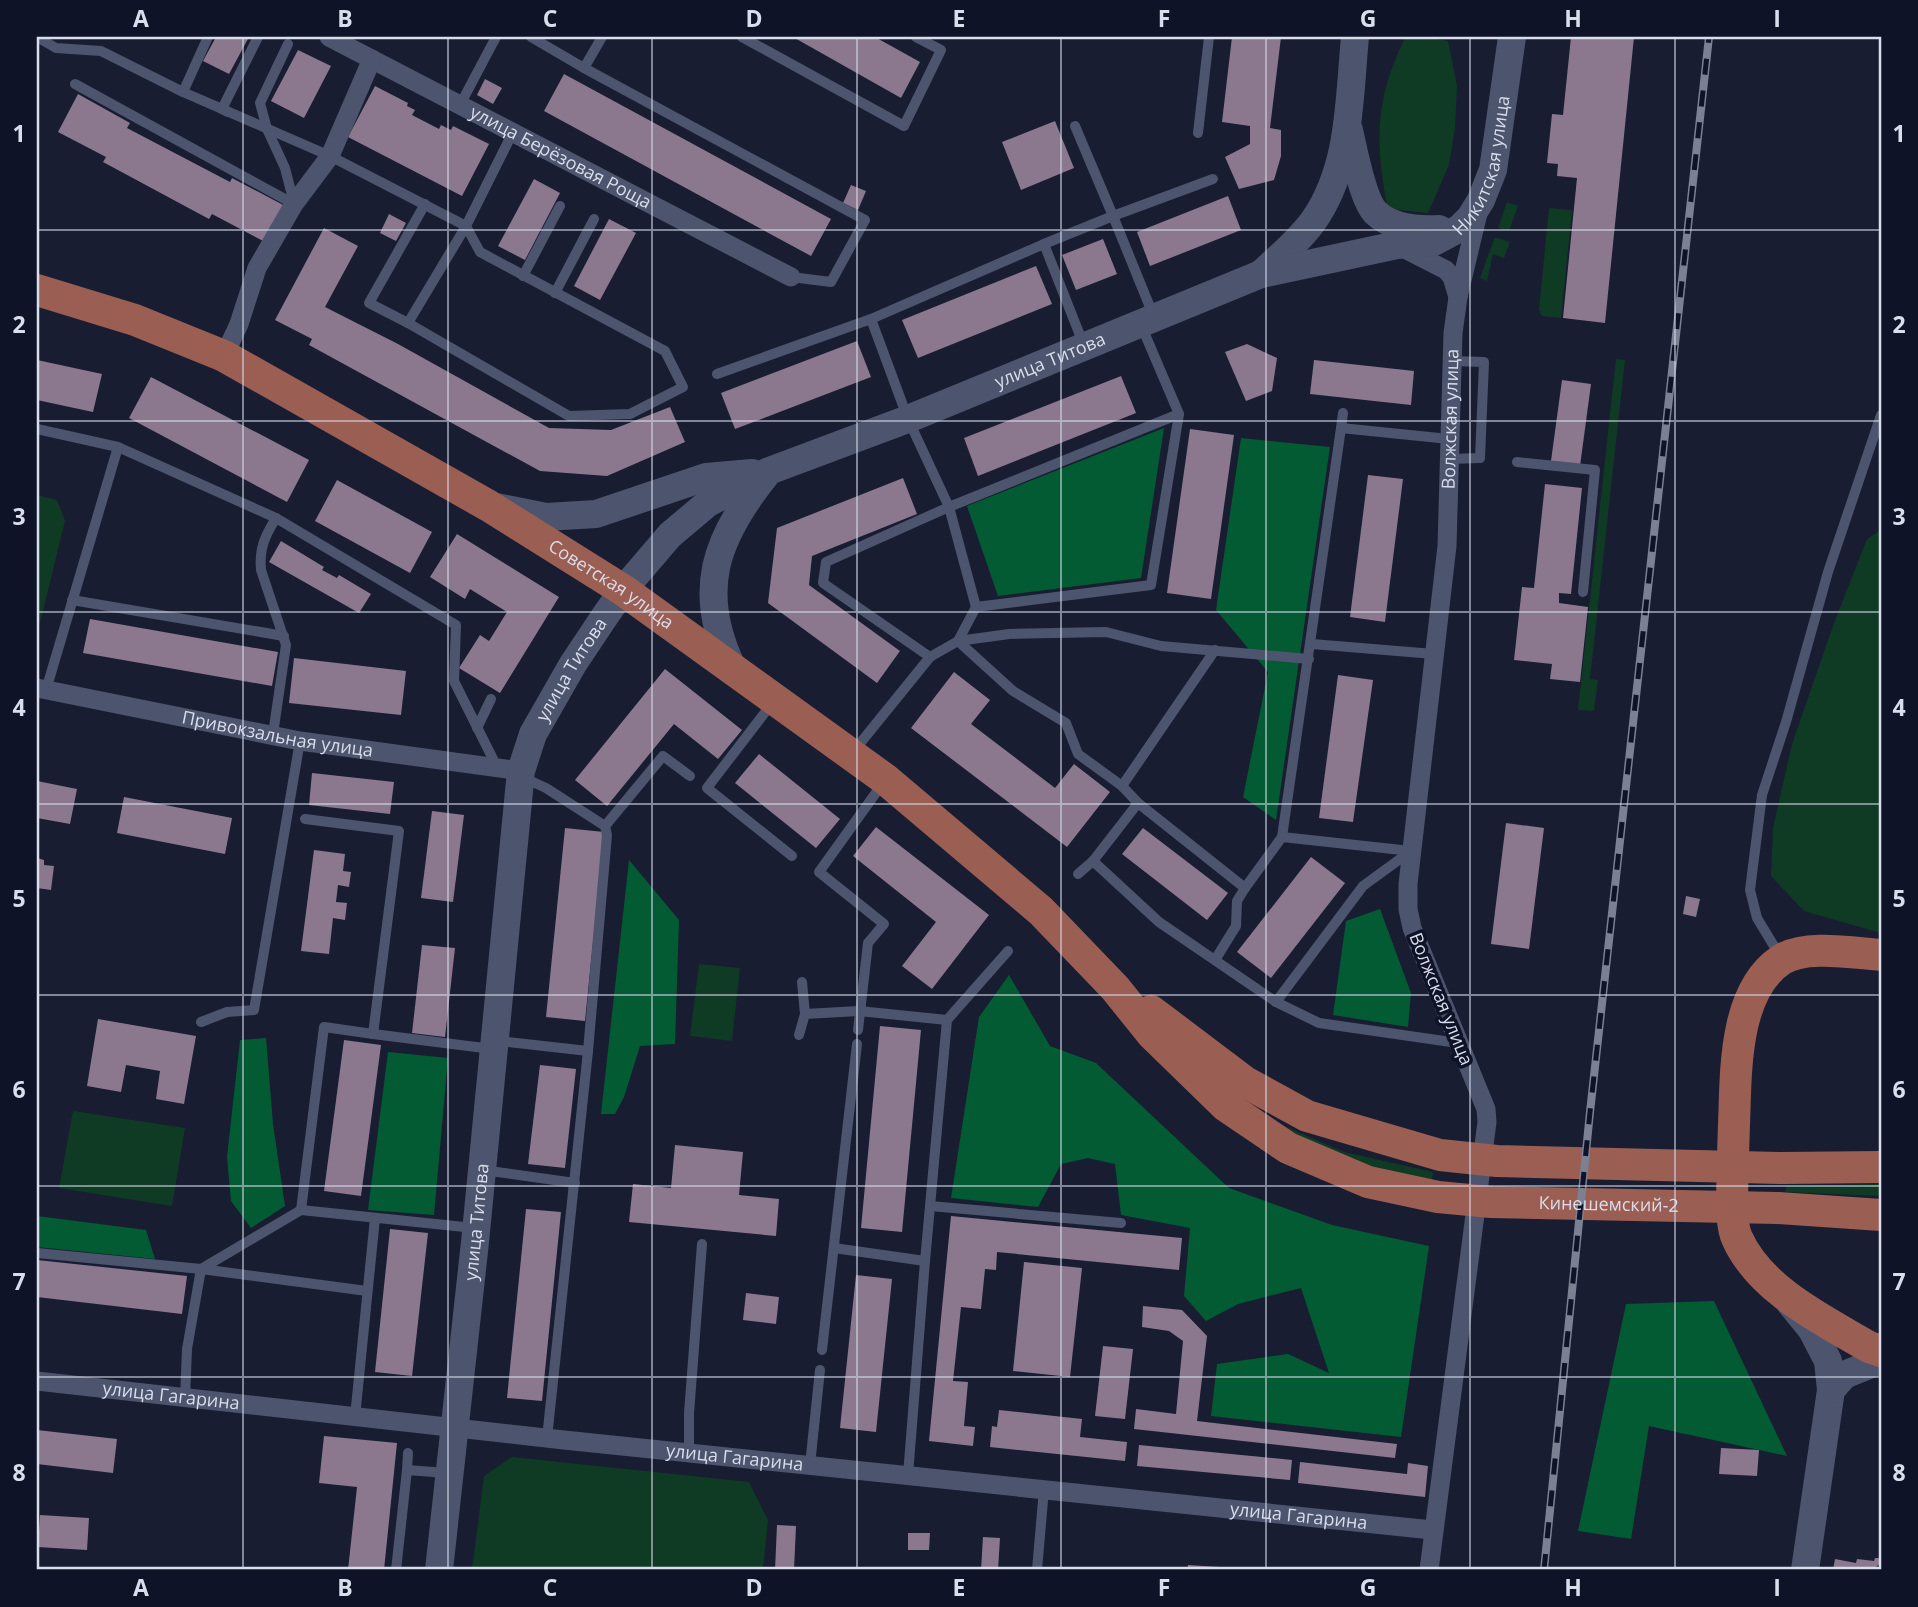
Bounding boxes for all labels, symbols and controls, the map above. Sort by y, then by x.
text: A [133,2,149,34]
text: B [337,2,353,34]
text: C [543,2,557,34]
text: D [745,2,763,34]
text: E [953,2,965,34]
text: F [1158,2,1170,34]
text: G [1360,2,1376,34]
text: H [1564,2,1582,34]
text: I [1773,2,1781,34]
street label: Никитская улица [1447,94,1515,240]
street label: улица Берёзовая Роща [466,99,656,214]
text: 1 [12,117,26,149]
text: 1 [1892,117,1906,149]
text: 2 [12,308,26,340]
text: 2 [1892,308,1906,340]
street label: улица Титова [991,326,1109,393]
street label: Волжская улица [1436,348,1464,490]
text: 3 [12,500,26,532]
text: 3 [1892,500,1906,532]
street label: Советская улица [544,533,679,634]
street label: улица Титова [530,613,612,726]
text: 4 [12,691,26,723]
text: 4 [1892,691,1906,723]
street label: Привокзальная улица [180,705,375,762]
text: 5 [12,882,26,914]
text: 5 [1892,882,1906,914]
street label: Волжская улица [1404,929,1479,1068]
text: 6 [12,1073,26,1105]
text: 6 [1892,1073,1906,1105]
street label: улица Титова [458,1162,494,1282]
street label: Кинешемский-2 [1538,1190,1679,1217]
text: 7 [12,1265,26,1297]
text: 7 [1892,1265,1906,1297]
street label: улица Гагарина [101,1375,241,1415]
street label: улица Гагарина [665,1438,805,1476]
text: 8 [12,1456,26,1488]
text: 8 [1892,1456,1906,1488]
street label: улица Гагарина [1229,1496,1369,1534]
text: A [133,1571,149,1603]
text: B [337,1571,353,1603]
text: C [543,1571,557,1603]
text: D [745,1571,763,1603]
text: E [953,1571,965,1603]
text: F [1158,1571,1170,1603]
text: G [1360,1571,1376,1603]
text: H [1564,1571,1582,1603]
text: I [1773,1571,1781,1603]

